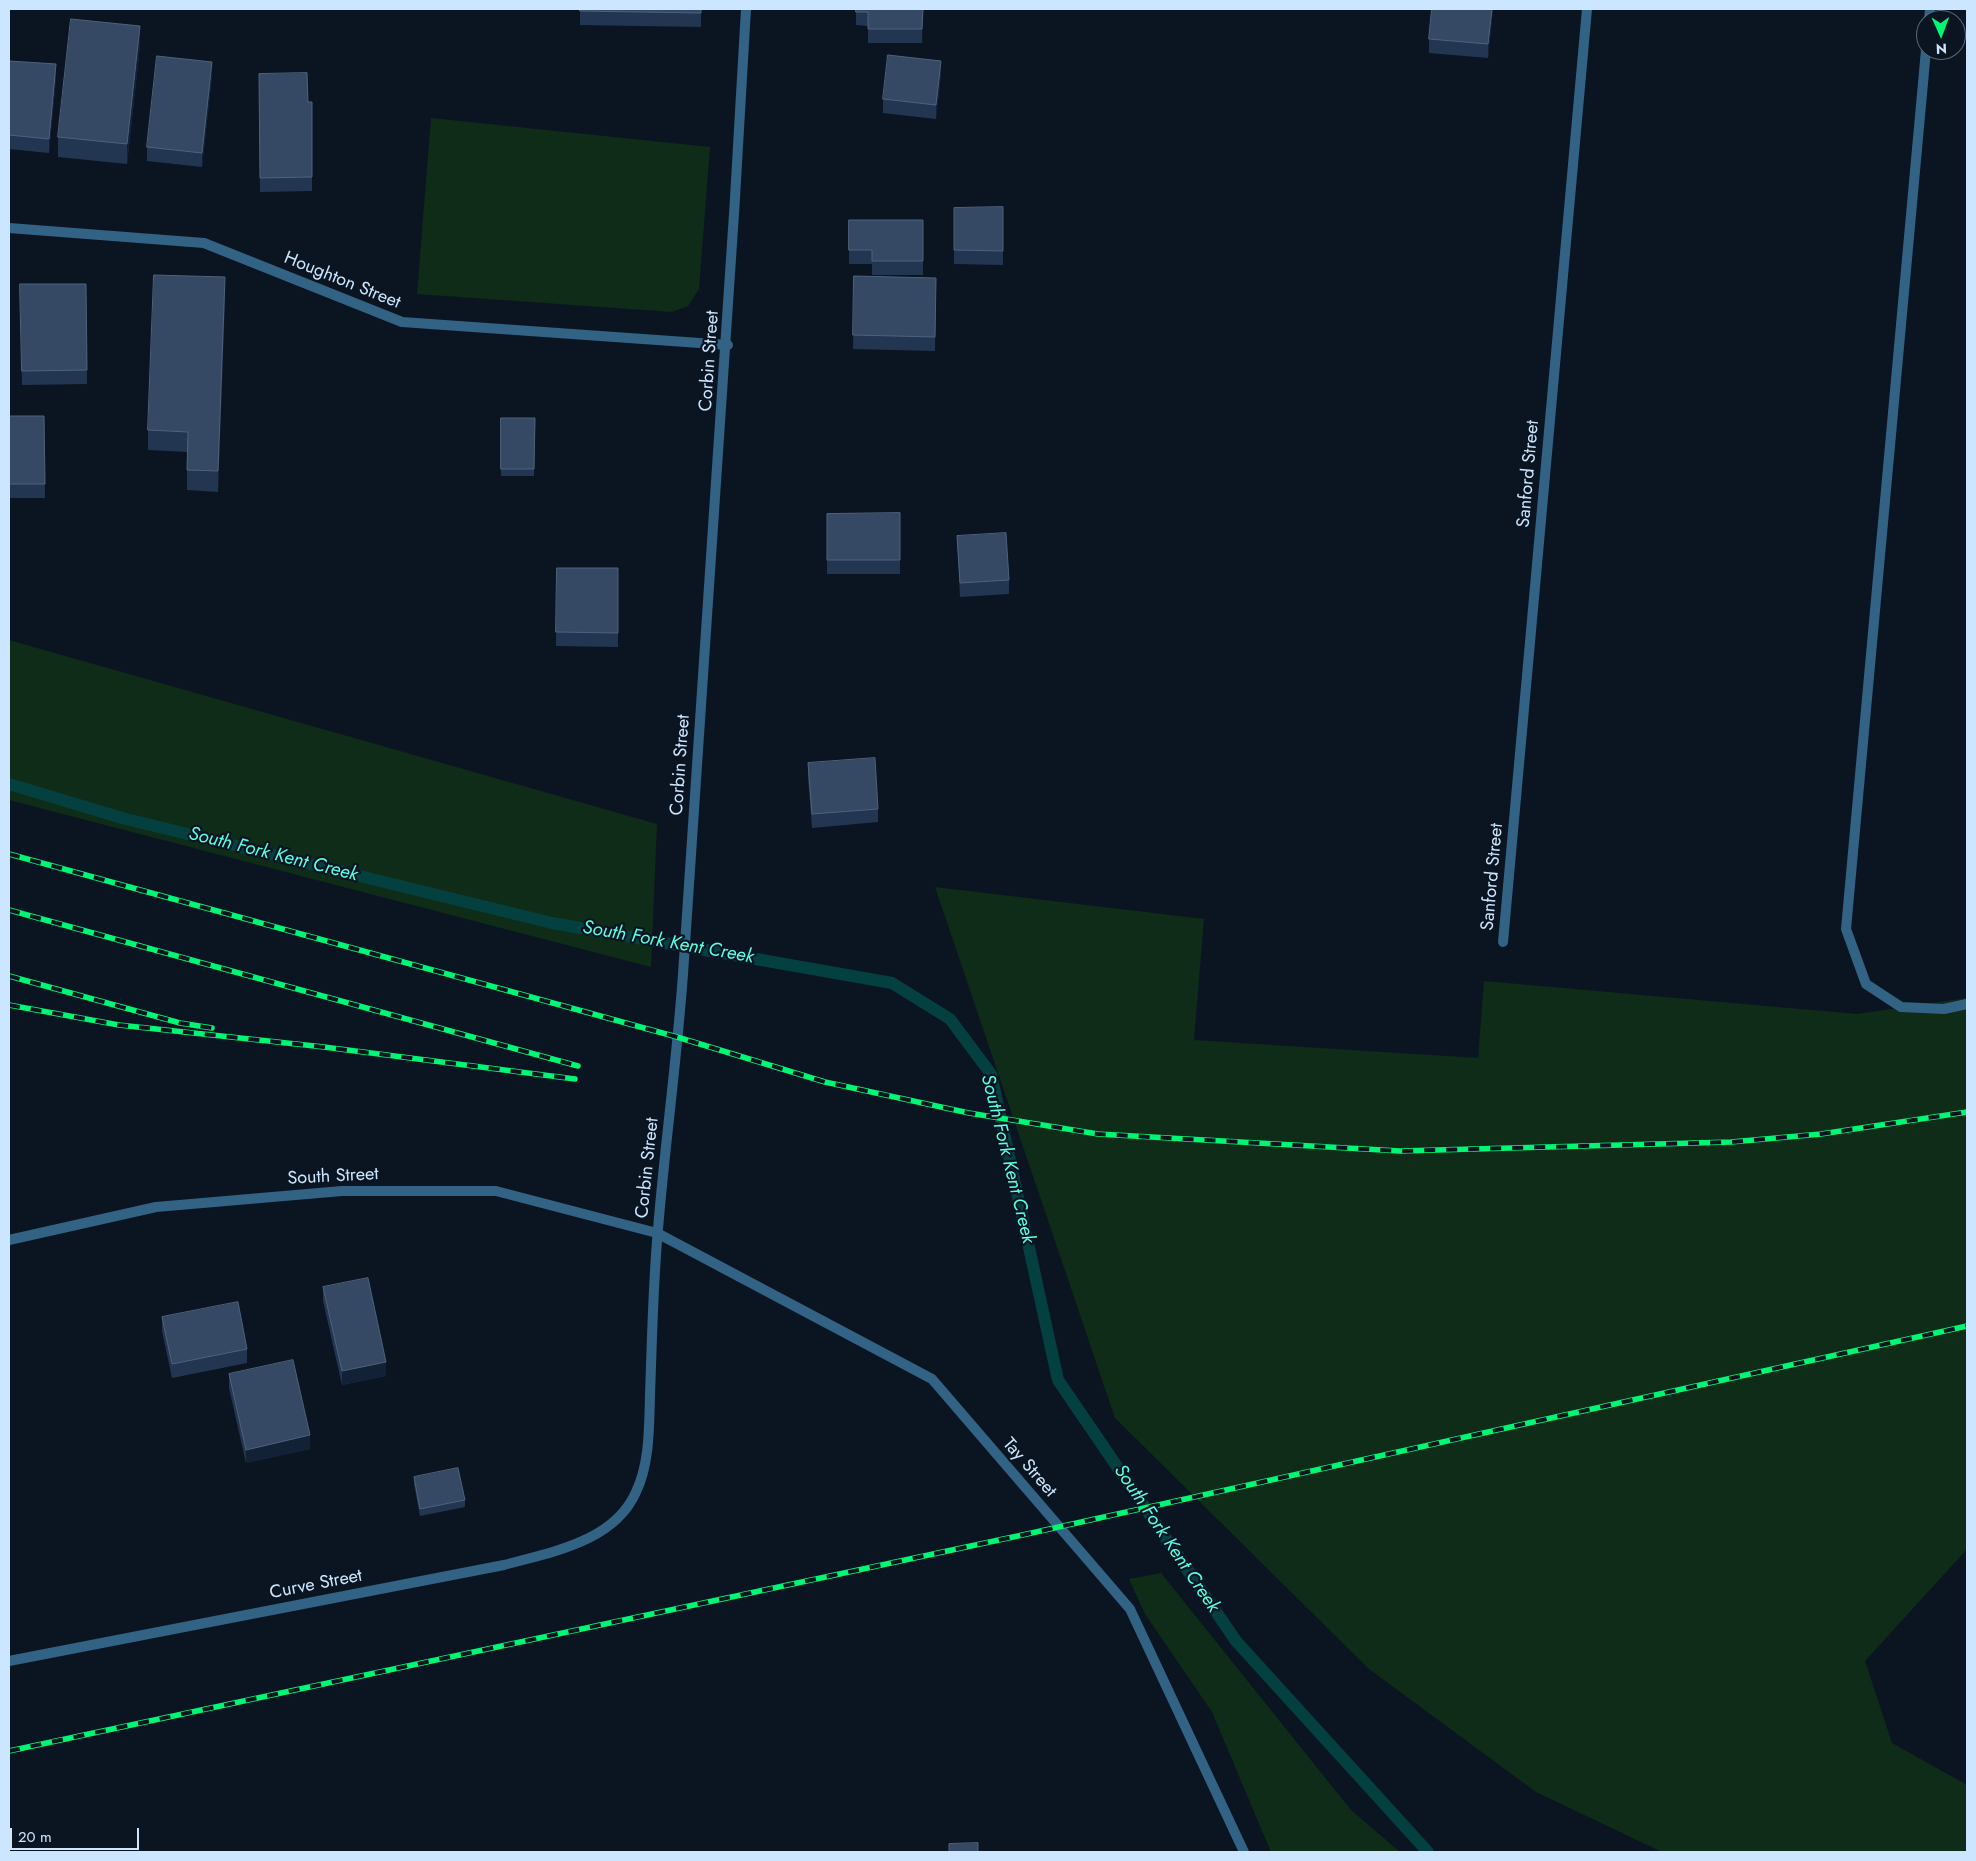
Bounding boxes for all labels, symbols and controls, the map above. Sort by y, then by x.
north arrow [1916,10,1966,60]
text: N [1936,39,1947,59]
street label: Houghton Street [281,248,403,314]
street label: Corbin Street [696,310,724,412]
street label: Sanford Street [1514,419,1544,529]
street label: Corbin Street [667,714,695,816]
street label: Sanford Street [1478,822,1508,932]
water label: South Fork Kent Creek [186,823,360,887]
water label: South Fork Kent Creek [581,917,755,969]
water label: South Fork Kent Creek [975,1072,1039,1246]
street label: Corbin Street [632,1117,664,1219]
street label: South Street [287,1164,379,1190]
street label: Tay Street [997,1434,1061,1502]
water label: South Fork Kent Creek [1108,1461,1224,1617]
street label: Curve Street [268,1565,364,1605]
scale bar [12,1818,141,1850]
text: 20 m [18,1826,52,1848]

